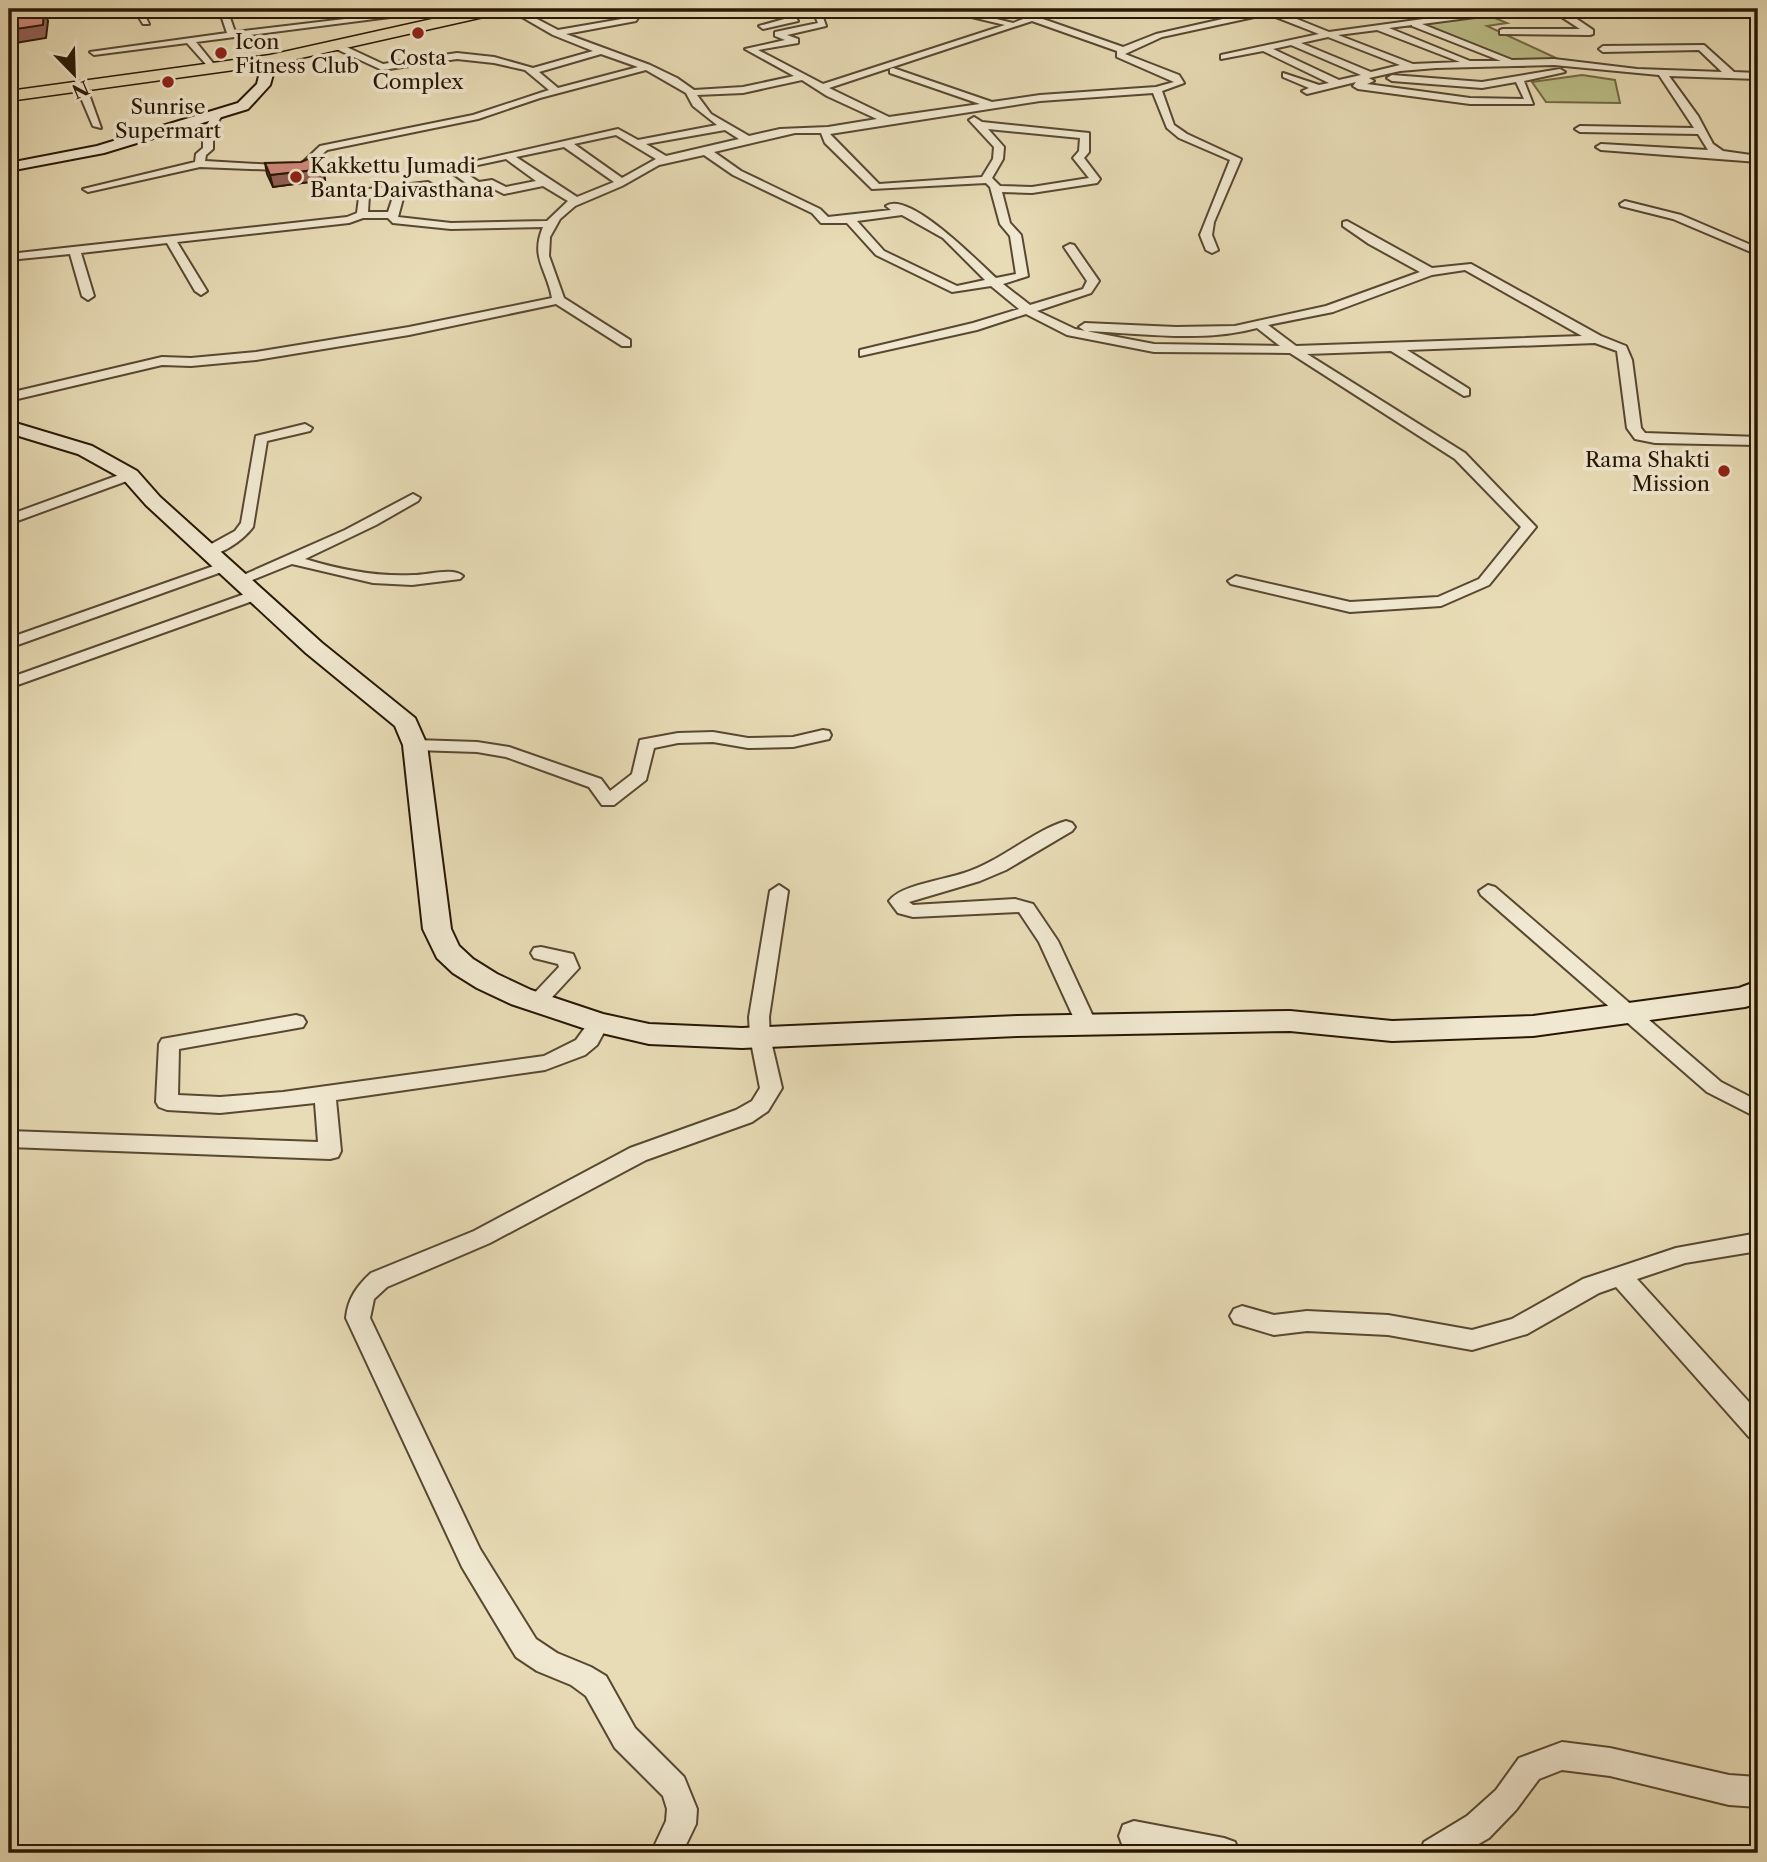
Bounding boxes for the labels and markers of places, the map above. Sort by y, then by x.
marker: Costa Complex [410,25,426,41]
place label: Icon Fitness Club [235,29,359,78]
marker: Icon Fitness Club [213,45,229,61]
place label: Costa Complex [373,45,464,94]
marker: Sunrise Supermart [160,74,176,90]
place label: Sunrise Supermart [115,94,222,143]
place label: Kakkettu Jumadi Banta Daivasthana [310,153,495,202]
marker: Kakkettu Jumadi Banta Daivasthana [288,169,304,185]
place label: Rama Shakti Mission [1585,447,1710,496]
marker: Rama Shakti Mission [1716,463,1732,479]

